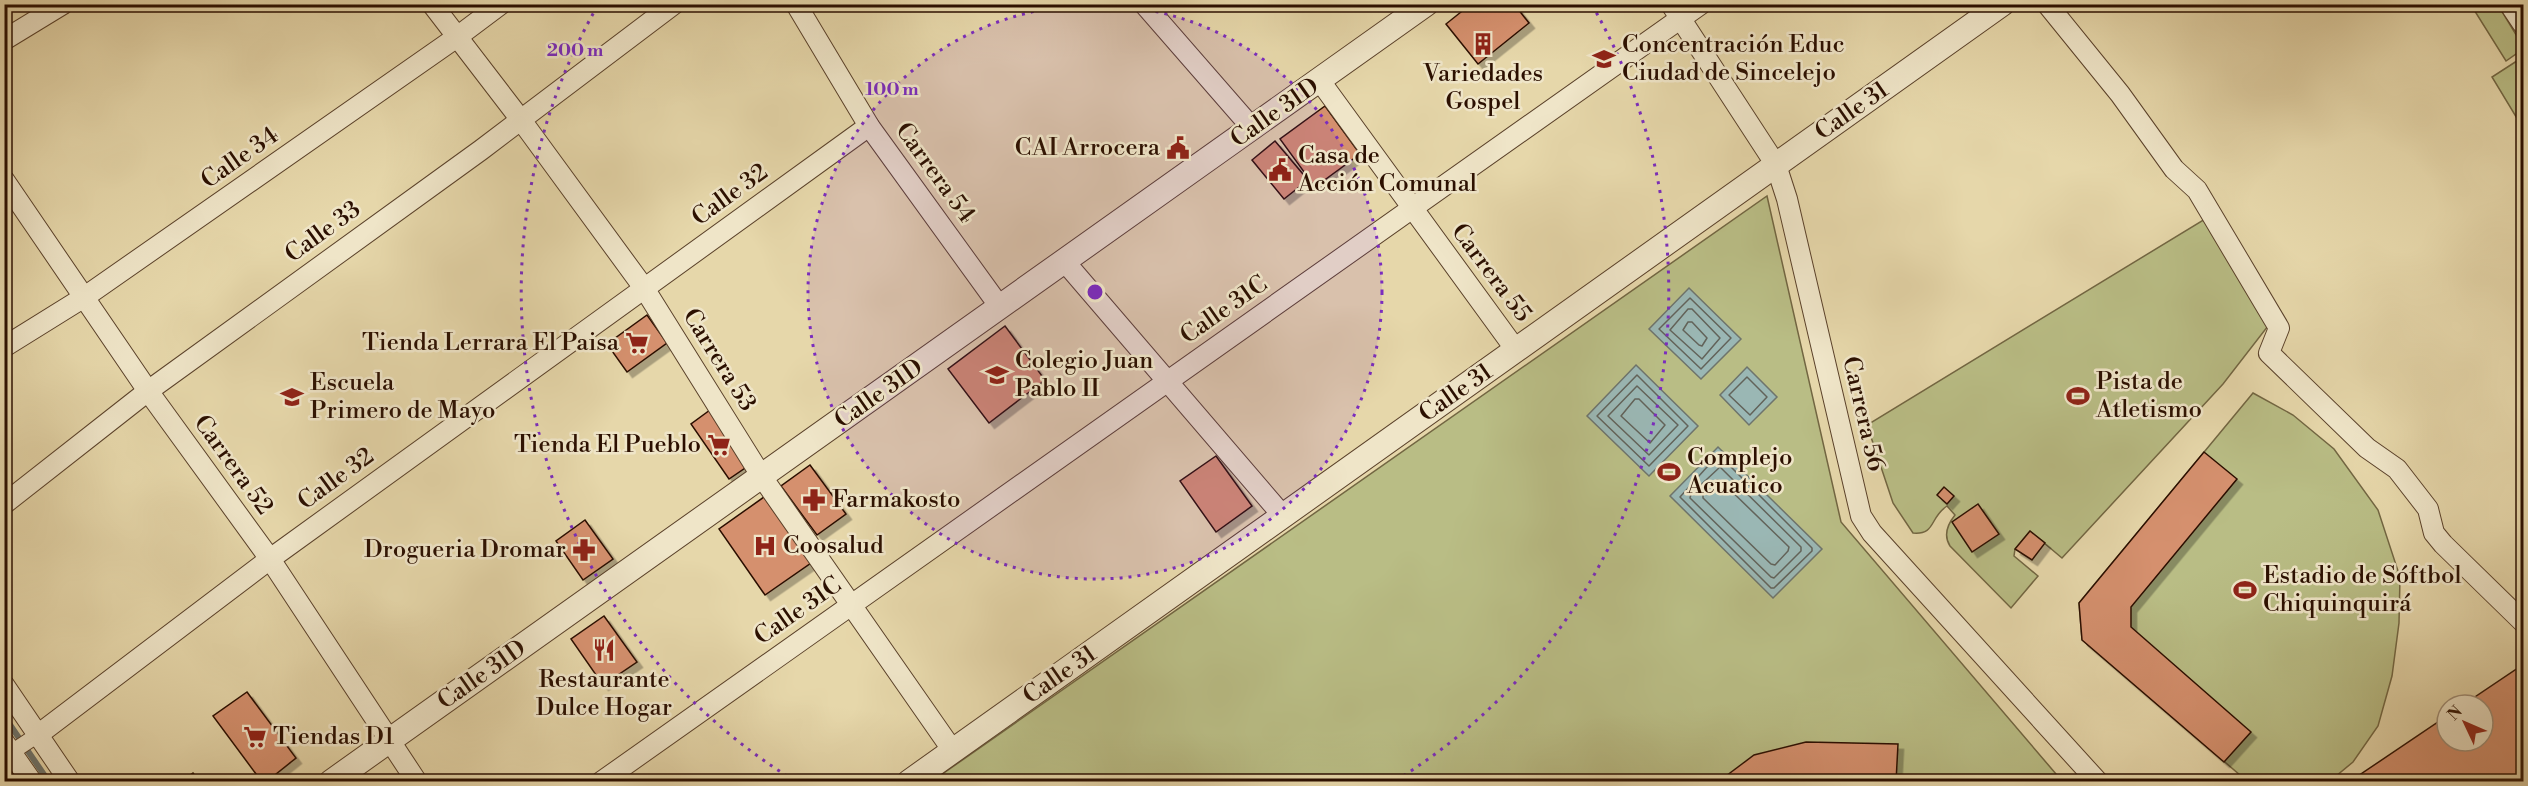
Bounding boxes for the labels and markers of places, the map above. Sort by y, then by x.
place label: Concentración Educ Ciudad de Sincelejo [1622,30,1845,88]
building icon: Variedades Gospel [1470,31,1496,57]
school or university icon: Concentración Educ Ciudad de Sincelejo [1591,46,1617,72]
place label: Variedades Gospel [1422,59,1543,117]
place label: CAI Arrocera [1015,133,1161,163]
public building icon: CAI Arrocera [1165,135,1191,161]
place label: Casa de Acción Comunal [1297,141,1477,199]
public building icon: Casa de Acción Comunal [1267,157,1293,183]
centre of rings [1085,282,1105,302]
place label: Tienda Lerrara El Paisa [362,328,620,358]
supermarket icon: Tienda Lerrara El Paisa [624,330,650,356]
place label: Colegio Juan Pablo II [1015,346,1153,404]
school or university icon: Colegio Juan Pablo II [984,362,1010,388]
place label: Pista de Atletismo [2095,367,2202,425]
place label: Escuela Primero de Mayo [310,368,495,426]
sports icon: Pista de Atletismo [2065,383,2091,409]
school or university icon: Escuela Primero de Mayo [279,384,305,410]
place label: Tienda El Pueblo [514,430,701,460]
supermarket icon: Tienda El Pueblo [706,432,732,458]
place label: Complejo Acuatico [1686,443,1792,501]
sports icon: Complejo Acuatico [1656,459,1682,485]
place label: Farmakosto [832,485,961,515]
pharmacy icon: Farmakosto [801,487,827,513]
place label: Coosalud [783,531,884,561]
hospital icon: Coosalud [752,533,778,559]
place label: Drogueria Dromar [364,535,566,565]
pharmacy icon: Drogueria Dromar [571,537,597,563]
place label: Estadio de Sóftbol Chiquinquirá [2263,561,2461,619]
sports icon: Estadio de Sóftbol Chiquinquirá [2232,577,2258,603]
restaurant icon: Restaurante Dulce Hogar [591,637,617,663]
place label: Restaurante Dulce Hogar [536,665,672,723]
place label: Tiendas D1 [273,722,395,752]
supermarket icon: Tiendas D1 [242,724,268,750]

